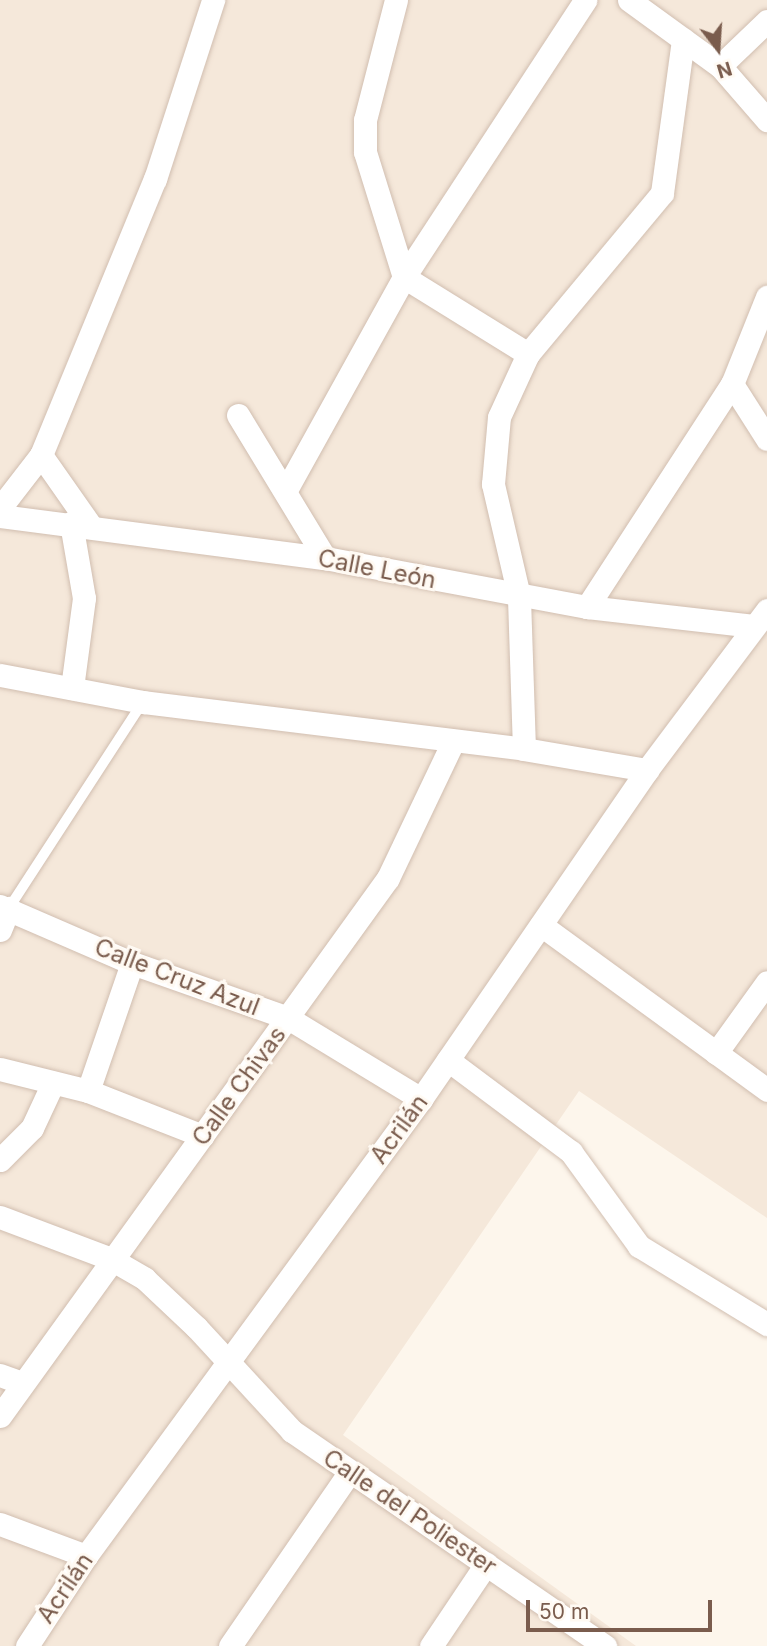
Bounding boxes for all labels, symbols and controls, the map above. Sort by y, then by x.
north arrow [683,14,753,84]
text: N [714,56,735,83]
street label: Calle León [316,543,438,595]
street label: Calle Cruz Azul [91,932,263,1022]
street label: Calle Chivas [186,1021,292,1151]
street label: Acrilán [364,1089,434,1169]
street label: Calle del Poliester [318,1443,502,1581]
street label: Acrilán [31,1547,99,1629]
scale bar [529,1586,714,1630]
text: 50 m [539,1599,589,1624]

